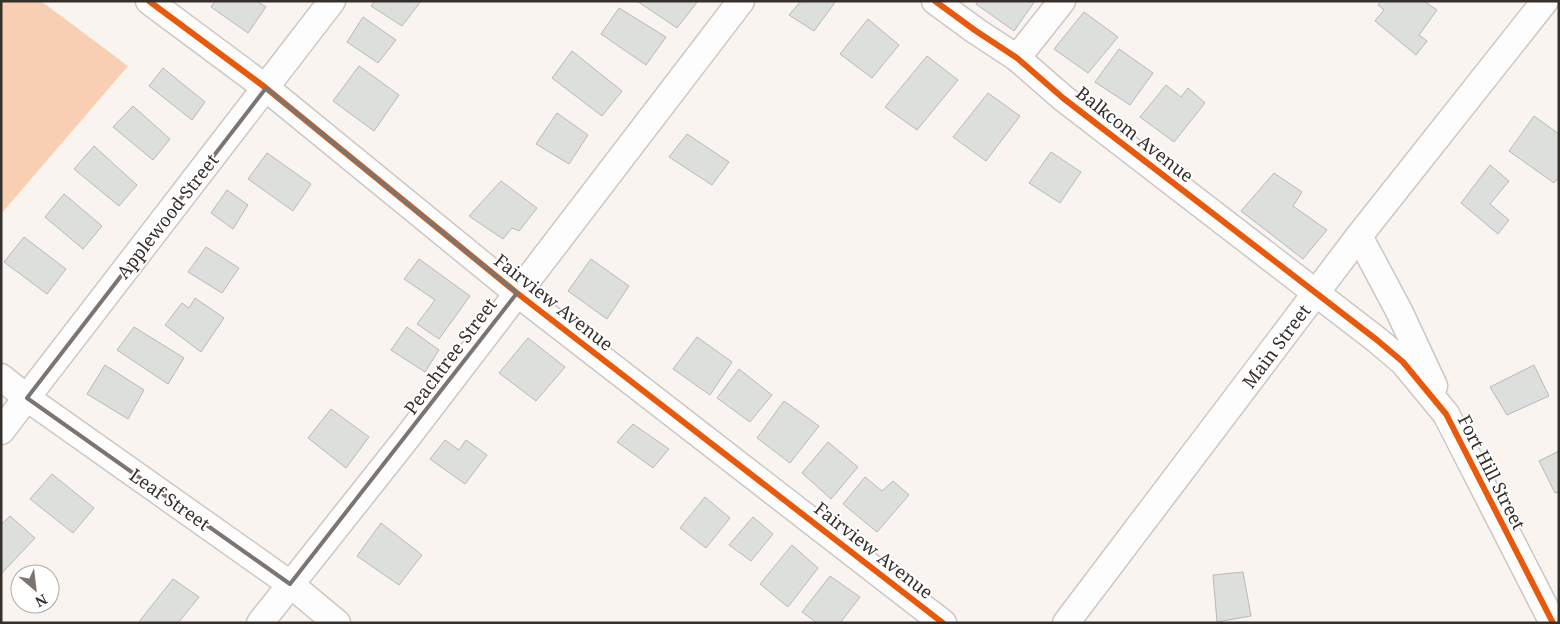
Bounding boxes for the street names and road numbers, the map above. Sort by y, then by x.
street label: Balkcom Avenue [1071,81,1199,187]
street label: Applewood Street [111,149,223,283]
street label: Fairview Avenue [490,248,618,356]
street label: Peachtree Street [398,293,502,419]
street label: Main Street [1237,299,1315,393]
street label: Fort Hill Street [1453,410,1531,534]
street label: Leaf Street [125,463,215,535]
street label: Fairview Avenue [810,496,938,604]

